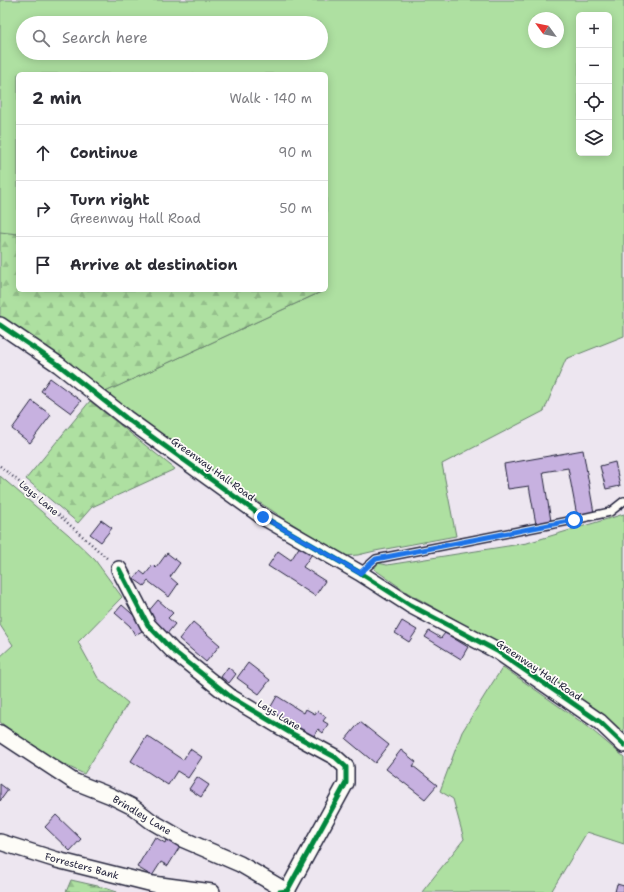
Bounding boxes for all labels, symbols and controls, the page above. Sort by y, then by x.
north arrow [528,12,564,48]
map controls [576,12,612,156]
button: + [576,12,612,48]
search box [16,16,328,60]
icon: search [30,27,52,49]
text: Search here [62,28,148,48]
button: − [576,48,612,84]
button: locate [576,84,612,120]
text: 2 min [32,87,82,109]
text: Walk · 140 m [229,90,312,107]
button: layers [576,120,612,156]
icon: ahead [32,142,54,164]
text: Continue [70,143,138,163]
text: 90 m [278,144,312,161]
text: Turn right [70,190,150,210]
icon: right [32,198,54,220]
text: 50 m [279,200,312,217]
text: Greenway Hall Road [70,210,201,227]
icon: arrive [32,254,54,276]
text: Arrive at destination [70,255,238,275]
street label: Greenway Hall Road [169,434,258,504]
street label: Leys Lane [16,478,62,519]
route end [254,508,272,526]
route start [565,511,583,529]
street label: Greenway Hall Road [494,637,585,704]
street label: Leys Lane [255,697,303,733]
street label: Brindley Lane [110,792,174,838]
street label: Forresters Bank [44,850,121,882]

